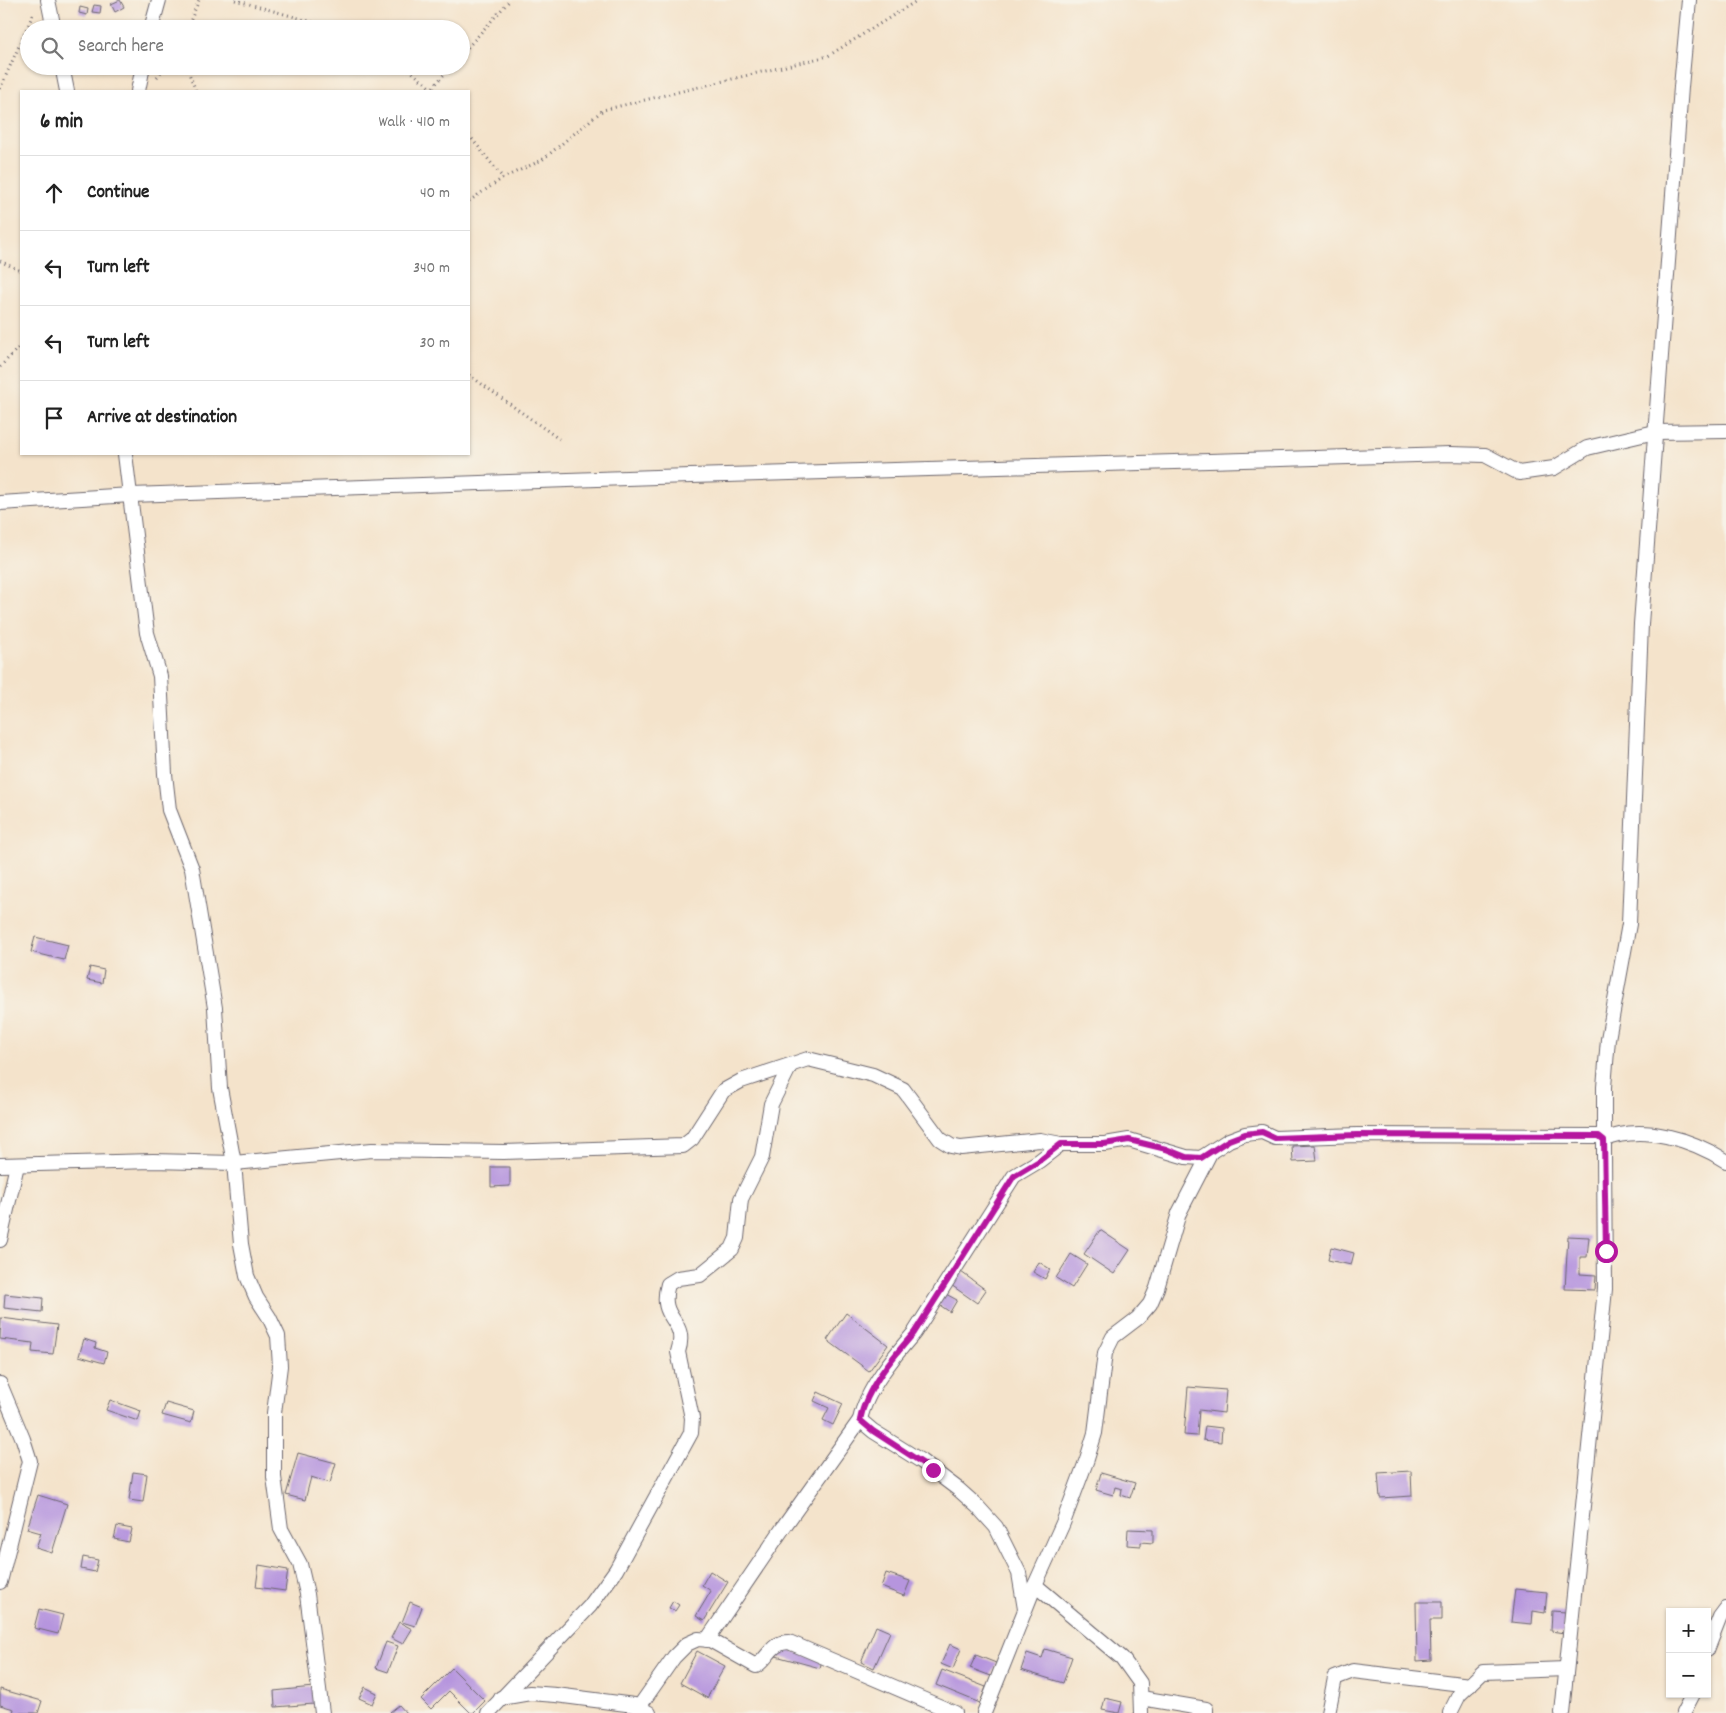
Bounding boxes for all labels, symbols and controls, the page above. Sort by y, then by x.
search box [20,20,470,75]
icon: search [38,34,66,62]
text: Search here [78,34,164,61]
text: 6 min [40,108,83,138]
text: Walk · 410 m [378,111,450,134]
icon: ahead [40,179,68,207]
text: Continue [87,180,149,207]
text: 40 m [420,182,450,205]
icon: left [40,254,68,282]
text: Turn left [87,255,150,282]
text: 340 m [413,257,450,280]
icon: left [40,329,68,357]
text: Turn left [87,330,150,357]
text: 30 m [420,332,450,355]
icon: arrive [40,404,68,432]
text: Arrive at destination [87,405,237,432]
route start [1595,1240,1618,1263]
route end [922,1459,945,1482]
map controls [1666,1608,1711,1698]
button: + [1666,1608,1711,1653]
button: − [1666,1653,1711,1698]

